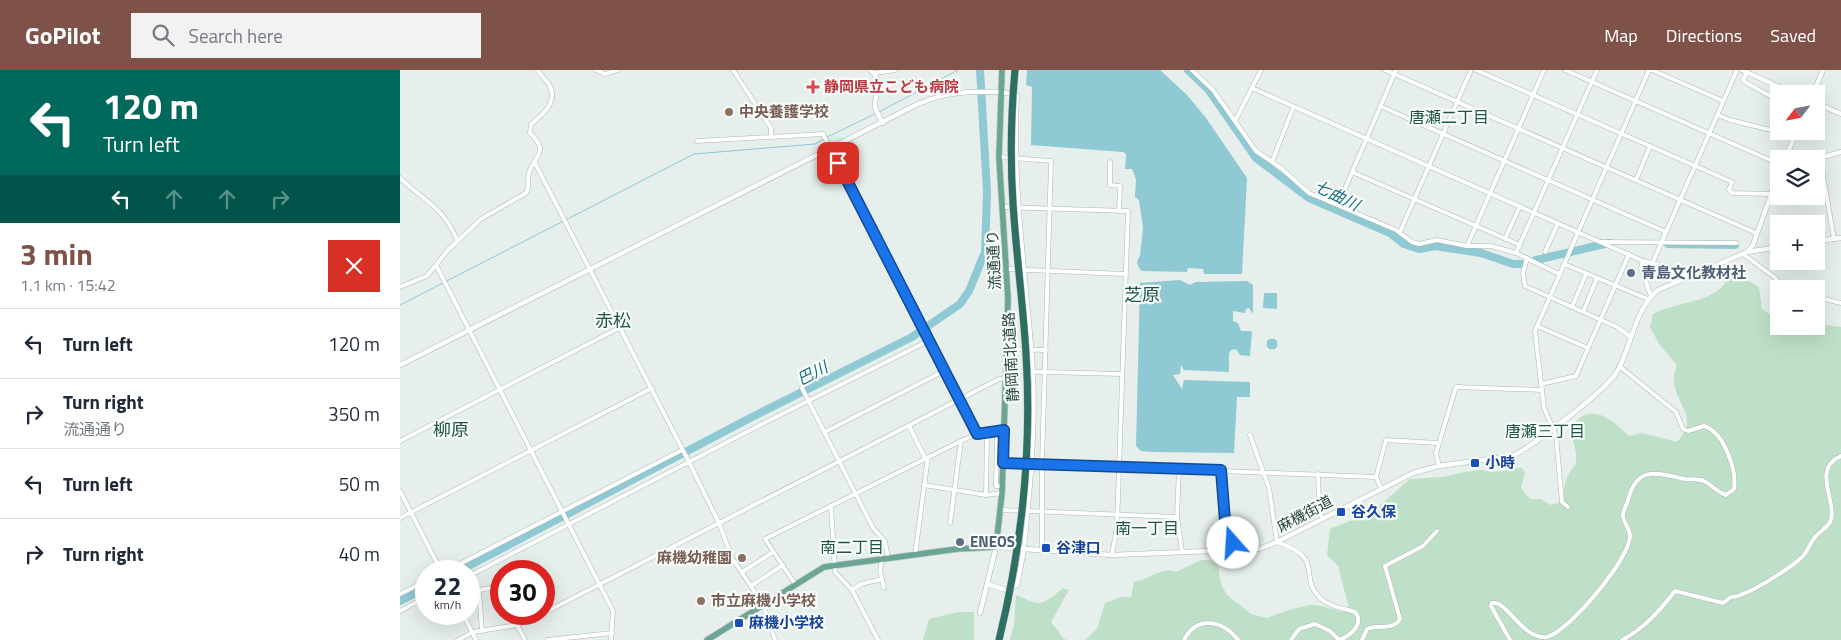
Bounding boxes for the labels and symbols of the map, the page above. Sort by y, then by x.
place label: 静岡県立こども病院 [824,75,959,98]
marker: 静岡県立こども病院 [806,80,820,94]
north arrow [1770,85,1825,140]
place label: 中央養護学校 [739,100,829,123]
district label: 唐瀬二丁目 [1409,105,1489,129]
marker: 中央養護学校 [723,106,735,118]
pin [817,142,859,184]
water label: 七曲川 [1310,174,1366,217]
street label: 流通通り [980,229,1007,291]
place label: 青島文化教材社 [1641,261,1746,284]
marker: 青島文化教材社 [1625,267,1637,279]
district label: 芝原 [1124,281,1160,308]
district label: 赤松 [595,307,631,334]
street label: 静岡南北道路 [997,311,1024,403]
water label: 巴川 [792,354,833,391]
district label: 柳原 [433,416,469,443]
district label: 唐瀬三丁目 [1505,419,1585,443]
place label: 小時 [1485,451,1515,474]
marker: 小時 [1469,457,1481,469]
street label: 麻機街道 [1273,489,1337,538]
place label: 谷久保 [1351,500,1397,523]
marker: 谷久保 [1335,506,1347,518]
district label: 南一丁目 [1115,516,1179,540]
position arrow [1206,516,1258,568]
place label: ENEOS [970,530,1015,553]
district label: 南二丁目 [820,535,884,559]
marker: ENEOS [954,536,966,548]
place label: 谷津口 [1056,536,1101,559]
marker: 谷津口 [1040,542,1052,554]
place label: 麻機幼稚園 [657,546,732,569]
marker: 麻機幼稚園 [736,552,748,564]
speed limit sign: 30 [490,560,555,625]
place label: 市立麻機小学校 [711,589,816,612]
marker: 市立麻機小学校 [695,595,707,607]
place label: 麻機小学校 [749,611,824,634]
marker: 麻機小学校 [733,617,745,629]

